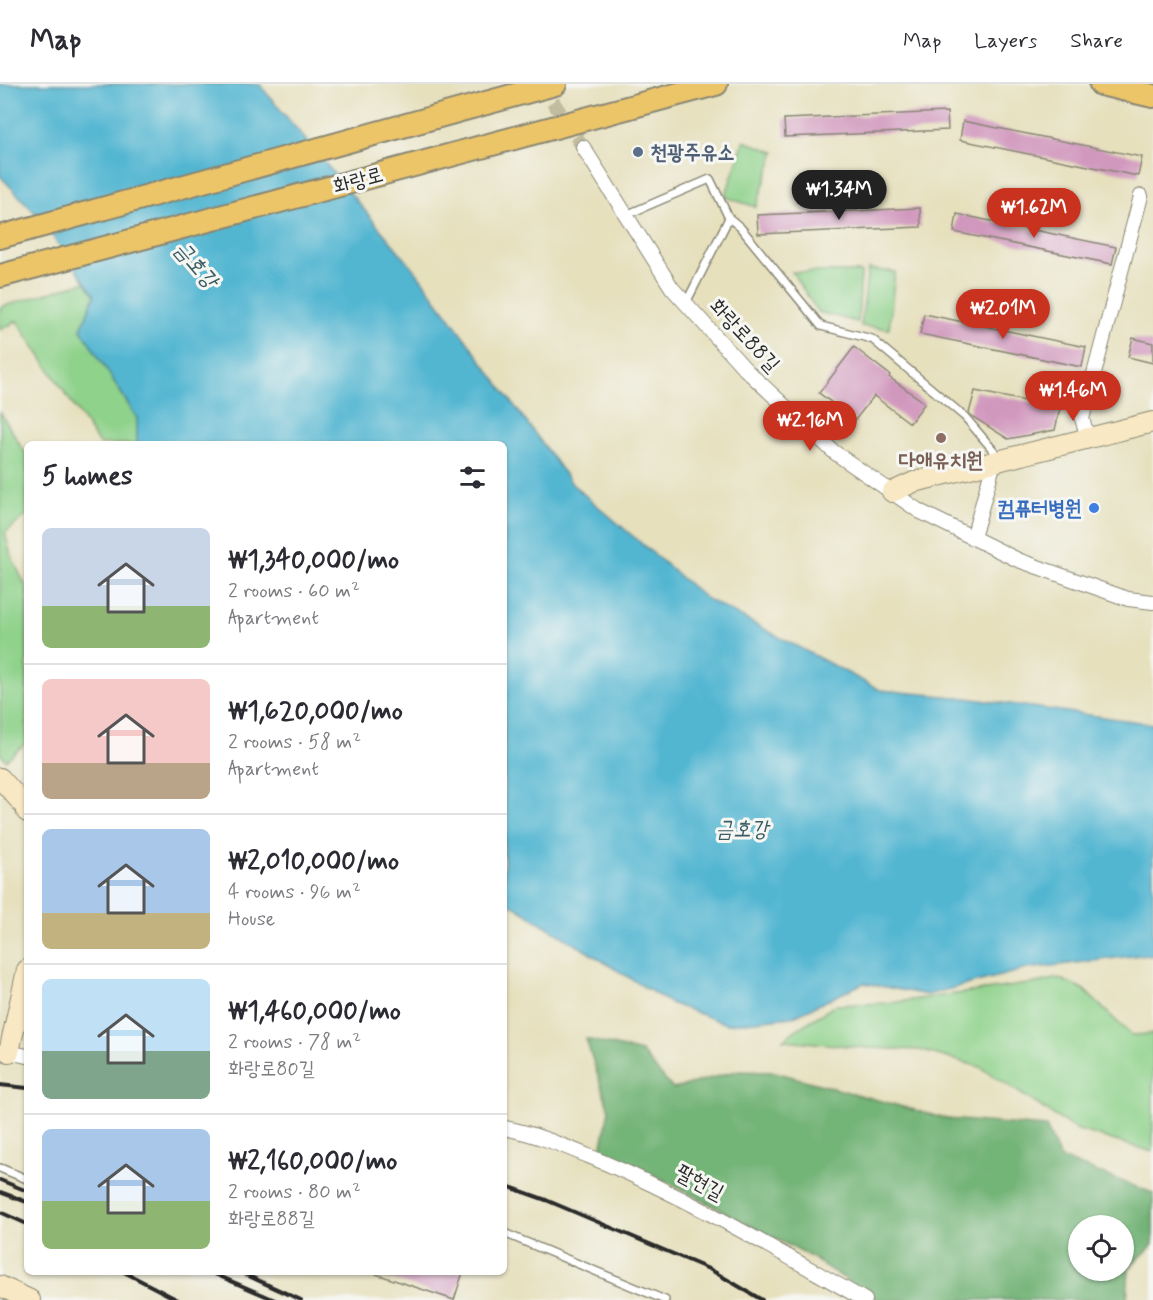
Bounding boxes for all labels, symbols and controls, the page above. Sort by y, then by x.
text: Map [30,23,81,60]
text: Map [903,27,941,55]
text: Layers [974,27,1037,55]
text: Share [1070,27,1123,55]
place label: 천광주유소 [650,139,735,167]
marker: 천광주유소 [631,145,645,159]
street label: 화랑로 [330,161,386,201]
pin: ₩1.34M [790,170,888,221]
text: ₩1.34M [806,176,872,203]
pin: ₩1.62M [985,188,1083,239]
text: ₩1.62M [1001,194,1067,221]
water label: 금호강 [168,236,225,296]
pin: ₩2.01M [954,289,1052,340]
street label: 화랑로88길 [703,293,786,379]
text: ₩2.01M [970,295,1036,322]
pin: ₩1.46M [1024,371,1122,422]
text: ₩1.46M [1039,377,1107,404]
pin: ₩2.16M [761,401,859,452]
text: ₩2.16M [777,407,843,434]
marker: 다애유치원 [934,431,948,445]
place label: 다애유치원 [899,447,983,475]
text: 5 homes [42,460,133,494]
icon: filters [456,461,489,494]
place label: 컴퓨터병원 [998,495,1082,523]
marker: 컴퓨터병원 [1087,501,1101,515]
text: ₩1,340,000/mo [228,544,399,578]
icon: home [90,552,162,624]
text: 2 rooms · 60 m² [228,578,360,605]
text: Apartment [228,605,319,632]
text: ₩1,620,000/mo [228,695,403,729]
icon: home [90,703,162,775]
text: 2 rooms · 58 m² [228,729,361,756]
text: Apartment [228,756,319,783]
water label: 금호강 [715,816,771,844]
text: ₩2,010,000/mo [228,845,399,879]
icon: home [90,853,162,925]
text: 4 rooms · 96 m² [228,879,361,906]
text: House [228,906,275,933]
text: ₩1,460,000/mo [228,995,401,1029]
icon: home [90,1003,162,1075]
text: 2 rooms · 78 m² [228,1029,361,1056]
text: 화랑로80길 [228,1056,315,1083]
text: ₩2,160,000/mo [228,1145,397,1179]
icon: home [90,1153,162,1225]
street label: 팔현길 [671,1159,729,1207]
text: 2 rooms · 80 m² [228,1179,361,1206]
text: 화랑로88길 [228,1206,315,1233]
map controls [1068,1215,1134,1281]
button: locate [1068,1215,1134,1281]

